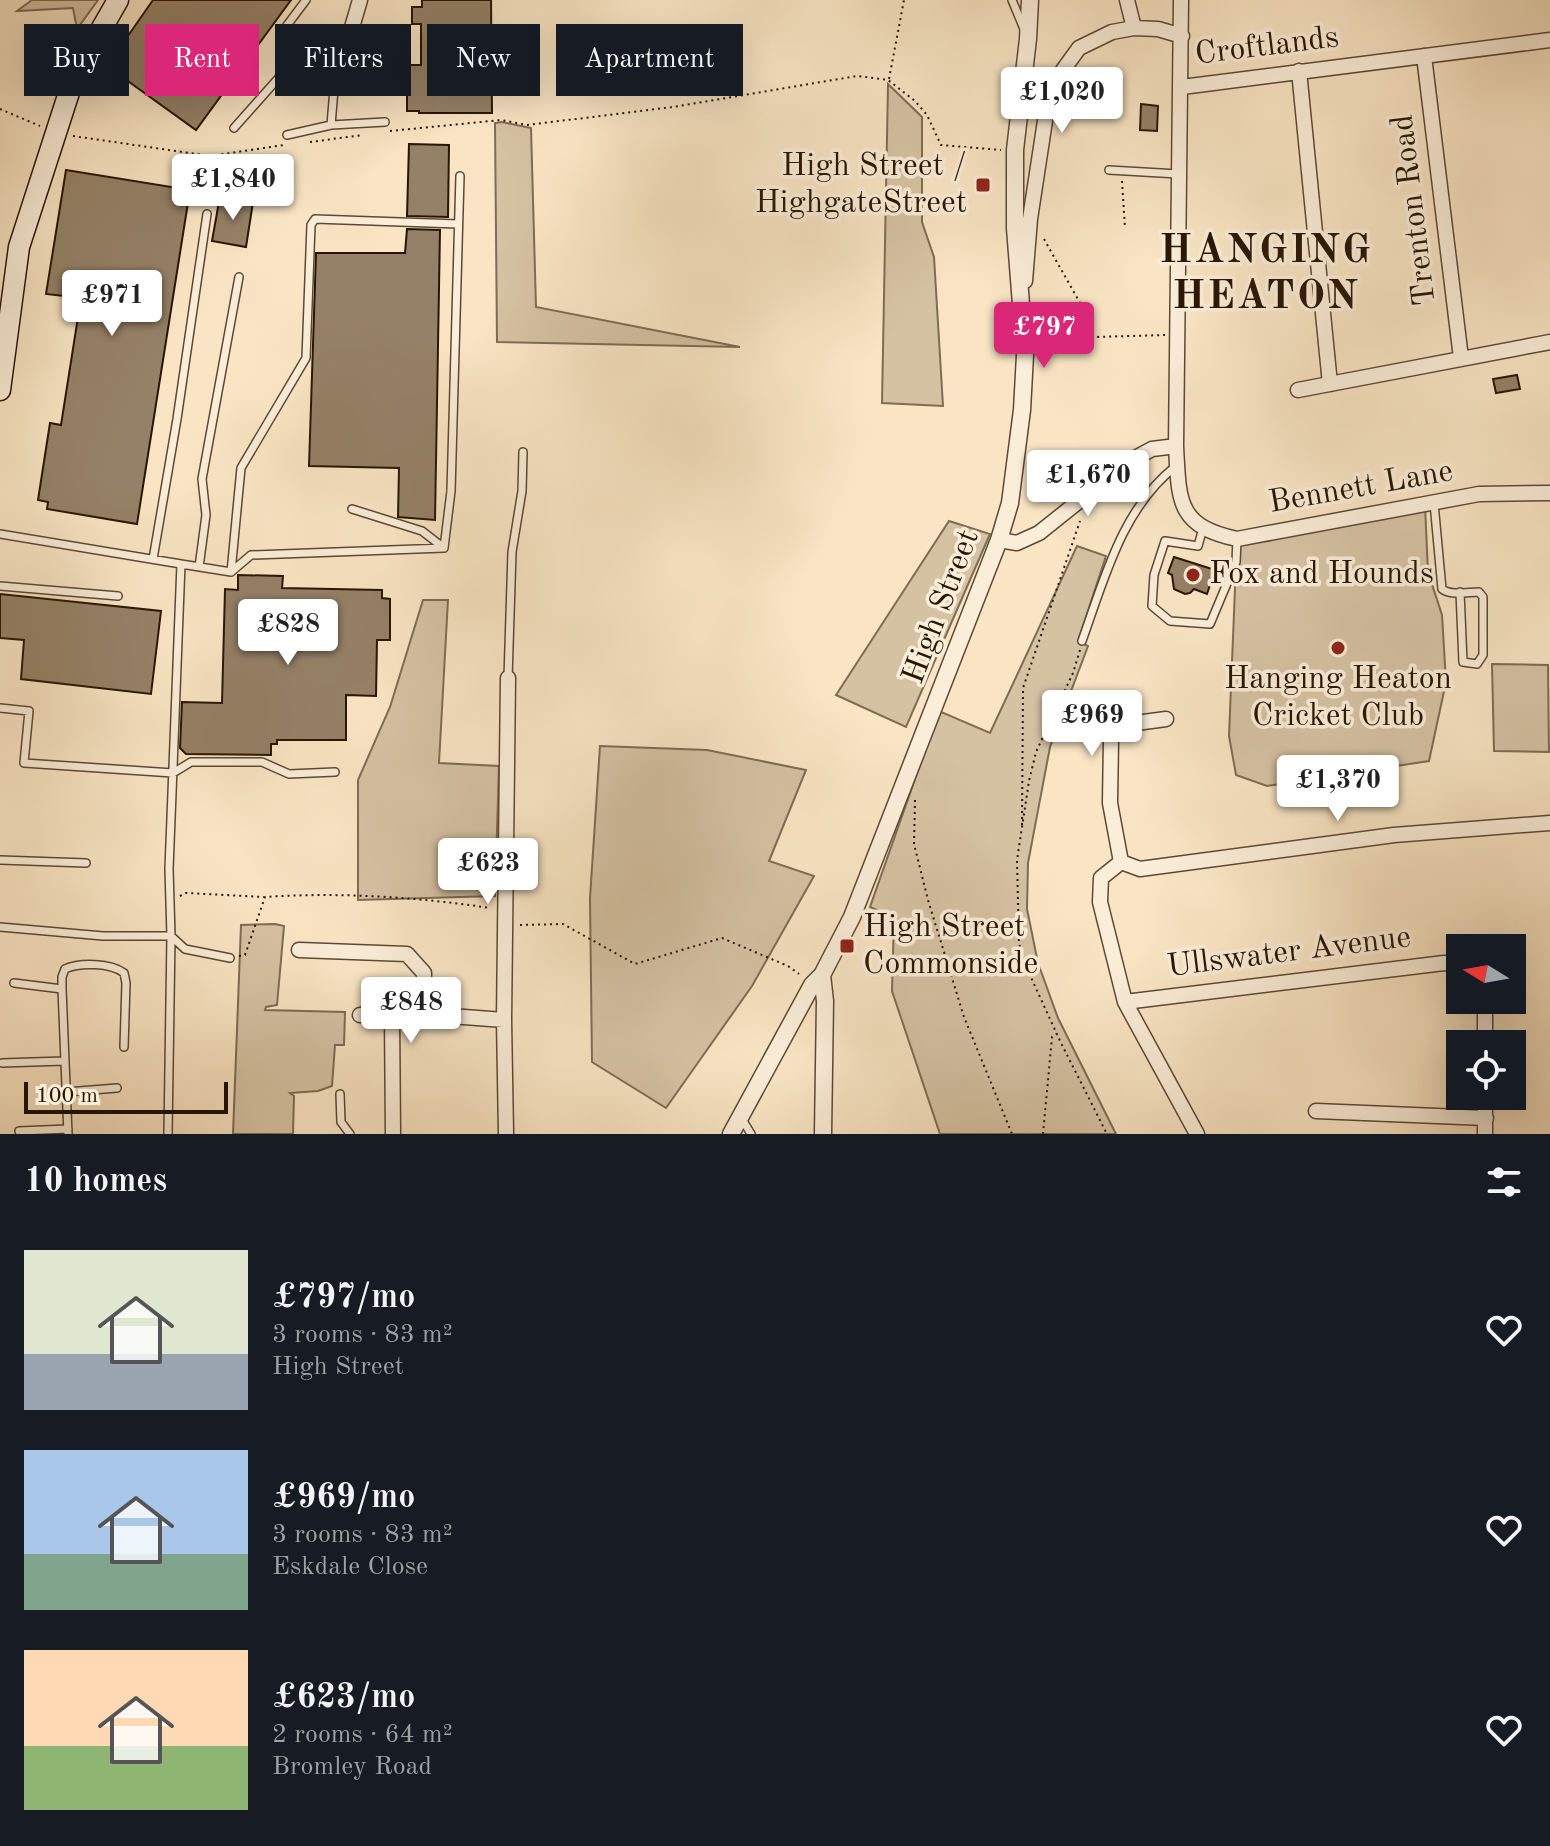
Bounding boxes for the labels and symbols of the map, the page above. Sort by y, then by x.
street label: Croftlands [1193,22,1341,72]
pin: £1,020 [997,67,1127,135]
street label: Trenton Road [1387,112,1443,308]
place label: High Street / HighgateStreet [755,151,967,220]
pin: £1,840 [168,154,298,222]
marker: High Street / HighgateStreet [974,176,992,194]
district label: HANGING HEATON [1159,232,1373,318]
pin: £971 [65,270,159,338]
pin: £797 [997,302,1091,370]
pin: £1,670 [1023,450,1153,518]
street label: Bennett Lane [1266,456,1456,520]
street label: High Street [898,526,986,688]
place label: Fox and Hounds [1209,559,1434,591]
marker: Fox and Hounds [1184,566,1202,584]
pin: £828 [241,599,335,667]
marker: Hanging Heaton Cricket Club [1329,639,1347,657]
place label: Hanging Heaton Cricket Club [1224,664,1452,733]
pin: £969 [1045,690,1139,758]
pin: £1,370 [1273,755,1403,823]
pin: £623 [441,838,535,906]
place label: High Street Commonside [863,912,1038,981]
street label: Ullswater Avenue [1165,922,1413,984]
north arrow [1446,934,1526,1014]
marker: High Street Commonside [838,937,856,955]
pin: £848 [364,977,458,1045]
scale bar [24,1078,228,1114]

